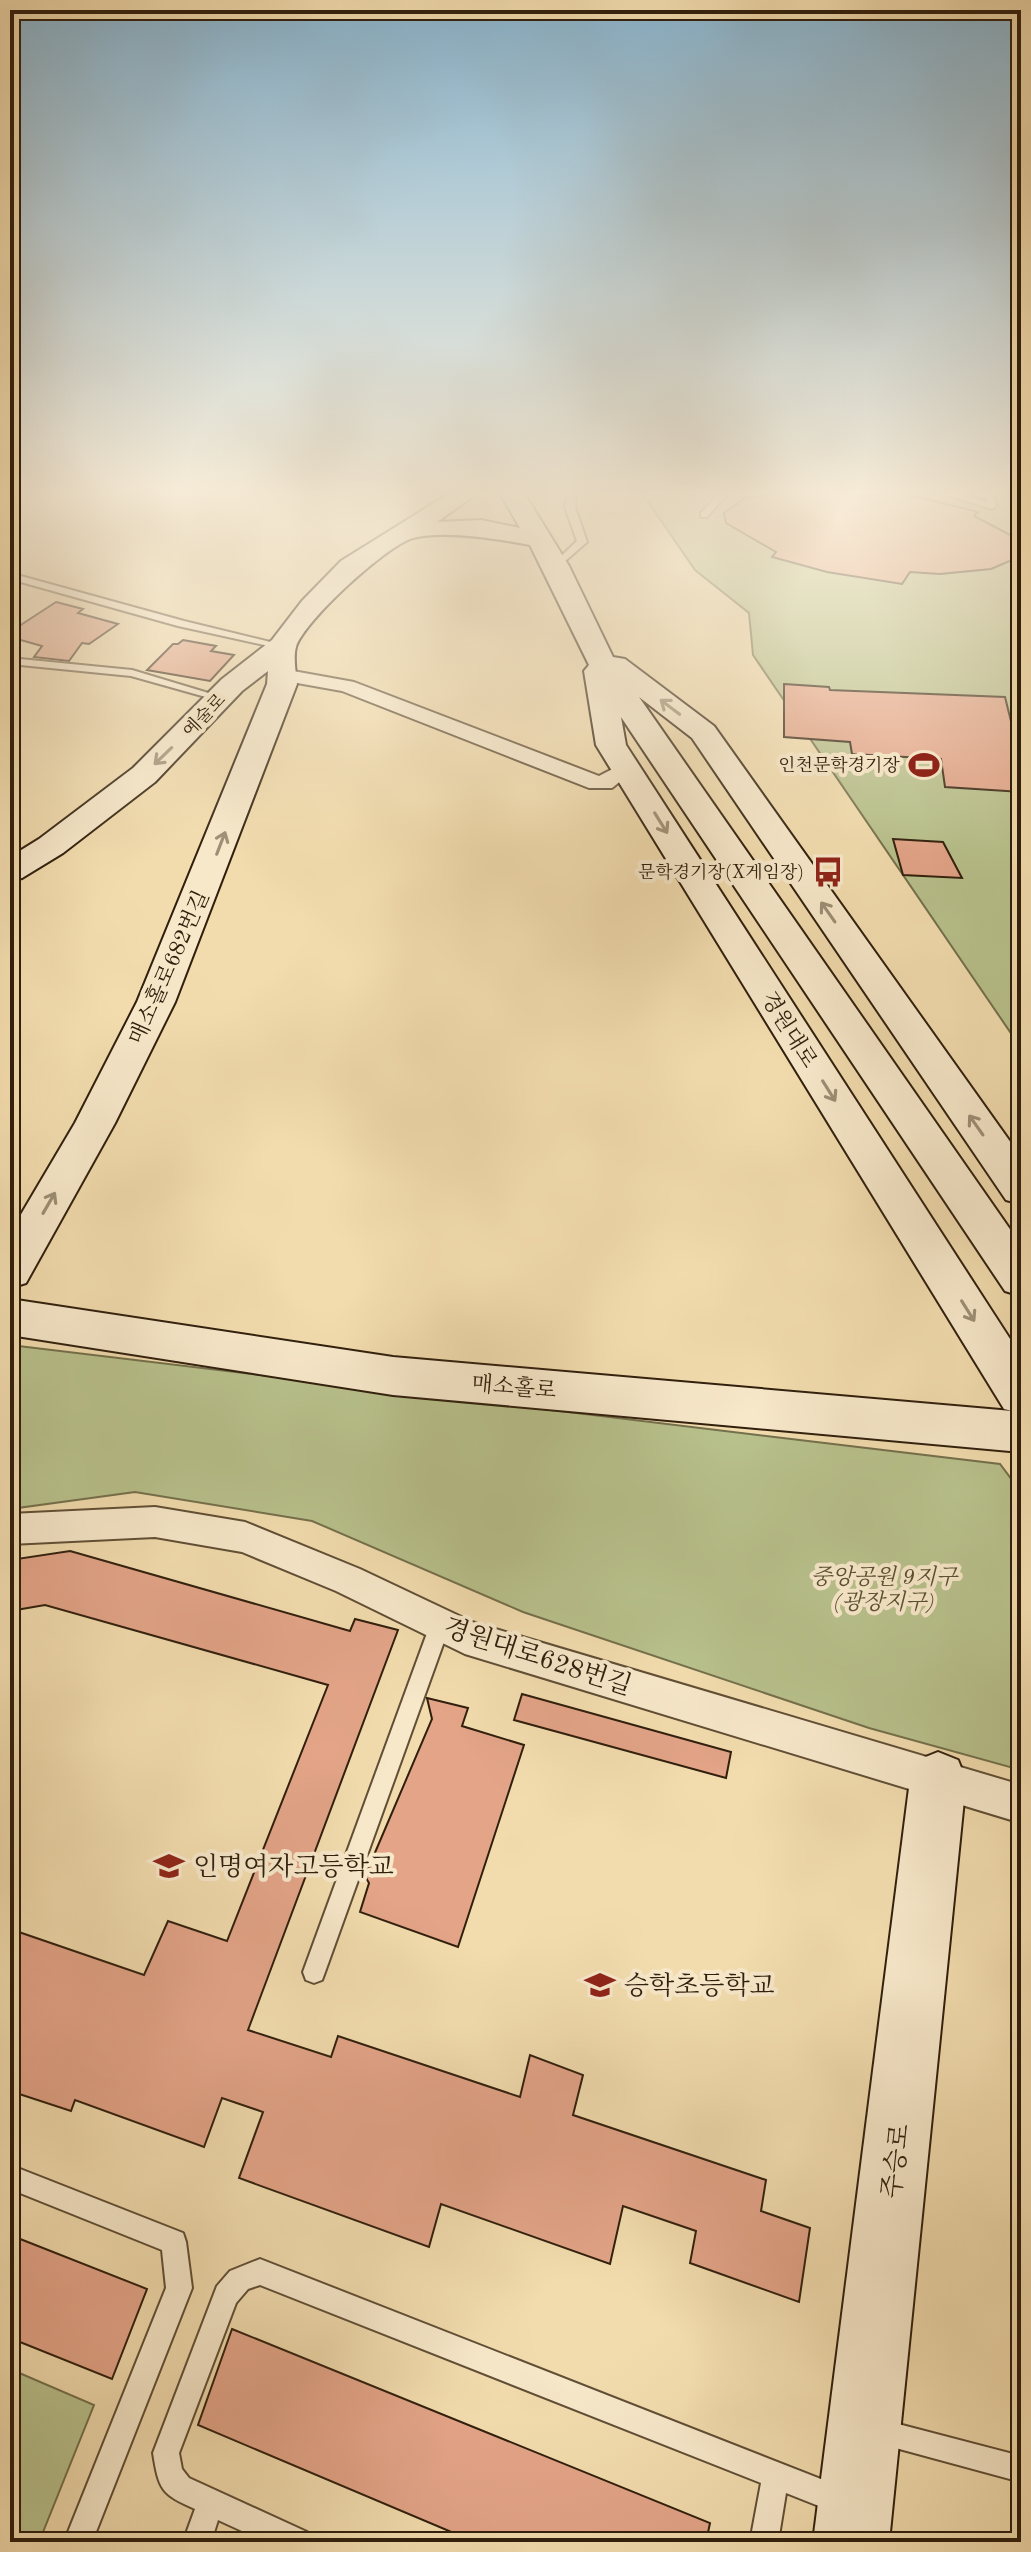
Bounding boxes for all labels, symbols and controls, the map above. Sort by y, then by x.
street label: 예술로 [179,690,229,741]
one-way arrow [660,699,681,716]
one-way arrow [154,746,173,765]
sports icon: 인천문학경기장 [907,748,941,782]
place label: 인천문학경기장 [778,756,901,775]
one-way arrow [652,812,669,834]
one-way arrow [215,831,229,856]
bus stop icon: 문학경기장(X게임장) [811,855,845,889]
place label: 문학경기장(X게임장) [638,863,804,882]
street label: 매소홀로682번길 [124,887,214,1048]
one-way arrow [820,901,836,923]
street label: 경원대로 [756,988,821,1072]
one-way arrow [822,1079,838,1102]
one-way arrow [968,1115,984,1137]
one-way arrow [41,1192,57,1215]
one-way arrow [960,1299,976,1322]
street label: 매소홀로 [471,1371,557,1403]
park label: 중앙공원 9지구 (광장지구) [811,1565,959,1614]
street label: 경원대로628번길 [440,1613,635,1701]
school or university icon: 인명여자고등학교 [152,1849,186,1883]
place label: 인명여자고등학교 [193,1853,394,1881]
school or university icon: 승학초등학교 [583,1968,617,2002]
place label: 승학초등학교 [624,1972,775,2000]
street label: 주승로 [878,2122,914,2200]

